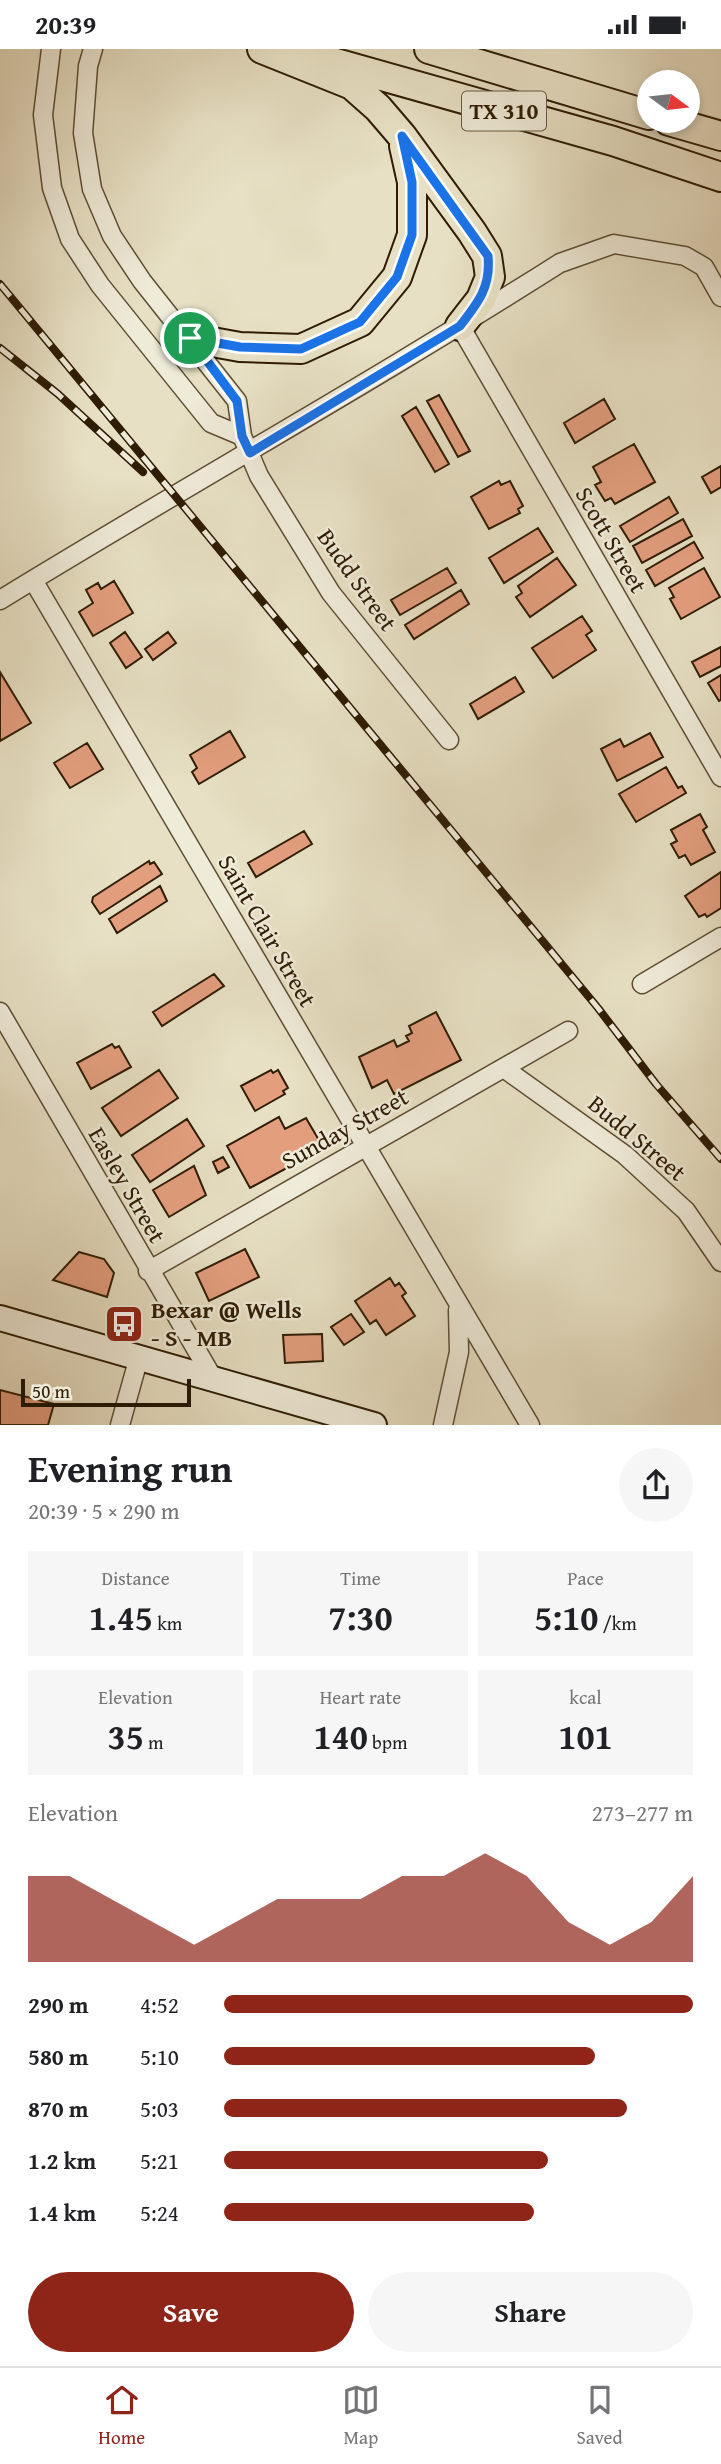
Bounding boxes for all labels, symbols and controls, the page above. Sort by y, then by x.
text: 20:39 [35,5,96,44]
north arrow [637,70,700,133]
map controls [637,70,700,133]
road number: TX 310 [462,92,546,131]
pin [160,308,220,368]
icon: arrive [171,319,209,357]
street label: Scott Street [567,480,656,600]
street label: Budd Street [309,521,406,639]
street label: Saint Clair Street [210,848,326,1014]
street label: Sunday Street [275,1079,415,1178]
street label: Budd Street [581,1086,694,1189]
street label: Easley Street [80,1120,175,1250]
place label: Bexar @ Wells - S - MB [151,1292,302,1355]
bus stop icon: Bexar @ Wells - S - MB [103,1303,145,1345]
scale bar [21,1375,191,1407]
text: 50 m [32,1377,70,1405]
text: Evening run [28,1440,232,1496]
button: share [619,1448,693,1522]
text: 20:39 · 5 × 290 m [28,1494,180,1527]
text: Distance [101,1564,170,1592]
text: Time [340,1564,381,1592]
text: Pace [567,1564,604,1592]
text: 1.45 [89,1592,153,1643]
text: 7:30 [328,1592,393,1643]
text: 5:10 [534,1592,598,1643]
text: km [153,1609,182,1637]
text: /km [598,1609,637,1637]
text: Elevation [98,1683,173,1711]
text: Heart rate [320,1683,401,1711]
text: kcal [569,1683,602,1711]
text: 35 [108,1711,144,1762]
text: 140 [313,1711,368,1762]
text: 101 [558,1711,613,1762]
text: m [144,1728,163,1756]
text: bpm [368,1728,408,1756]
text: Elevation [28,1796,118,1829]
text: 273–277 m [592,1796,693,1829]
text: 290 m [28,1988,89,2021]
text: 4:52 [140,1988,179,2021]
text: 580 m [28,2040,89,2073]
text: 5:10 [140,2040,179,2073]
text: 870 m [28,2092,89,2125]
text: 5:03 [140,2092,179,2125]
text: 1.2 km [28,2144,96,2177]
text: 5:21 [140,2144,179,2177]
text: 1.4 km [28,2196,96,2229]
text: 5:24 [140,2196,179,2229]
button: Save [28,2272,354,2352]
button: Share [368,2272,693,2352]
tab: Home [98,2381,145,2451]
tab: Map [342,2381,380,2451]
tab: Saved [577,2381,623,2451]

